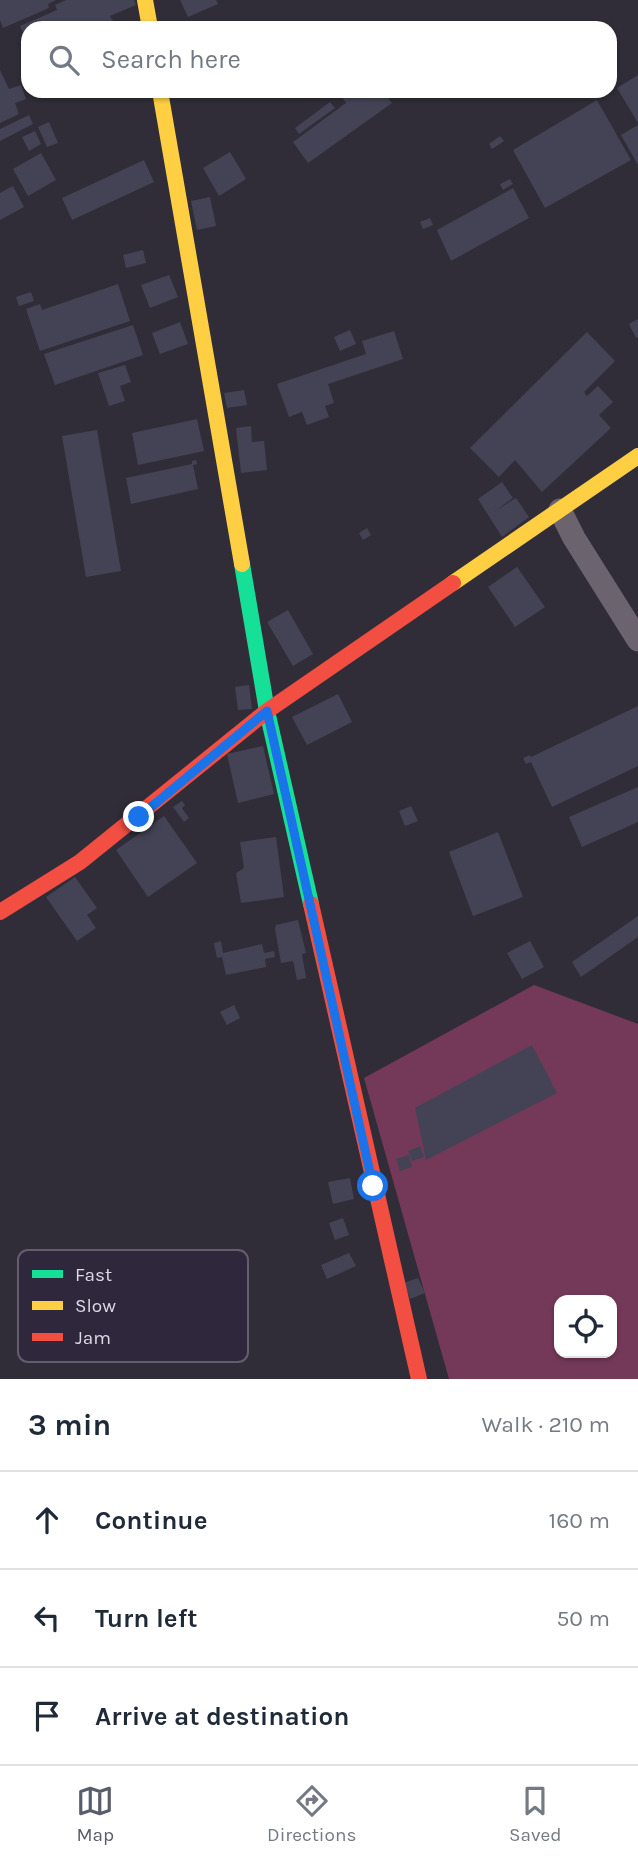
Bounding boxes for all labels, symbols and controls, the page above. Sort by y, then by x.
search box [21,21,617,98]
icon: search [45,41,83,79]
text: Search here [101,44,241,75]
route end [123,801,154,832]
route start [357,1170,388,1201]
legend [18,1250,248,1362]
text: Fast [75,1264,112,1286]
text: Slow [75,1295,116,1317]
map controls [554,1295,617,1358]
button: locate [554,1295,617,1358]
text: Jam [75,1327,111,1349]
text: 3 min [28,1407,111,1443]
text: Walk · 210 m [482,1411,610,1438]
icon: ahead [28,1501,66,1539]
text: Continue [95,1505,207,1536]
text: 160 m [549,1507,610,1534]
icon: left [28,1599,66,1637]
text: Turn left [95,1603,197,1634]
text: 50 m [556,1605,610,1632]
icon: arrive [28,1697,66,1735]
text: Arrive at destination [95,1701,349,1732]
tab: Map [76,1782,114,1846]
tab: Directions [267,1782,356,1846]
tab: Saved [509,1782,562,1846]

